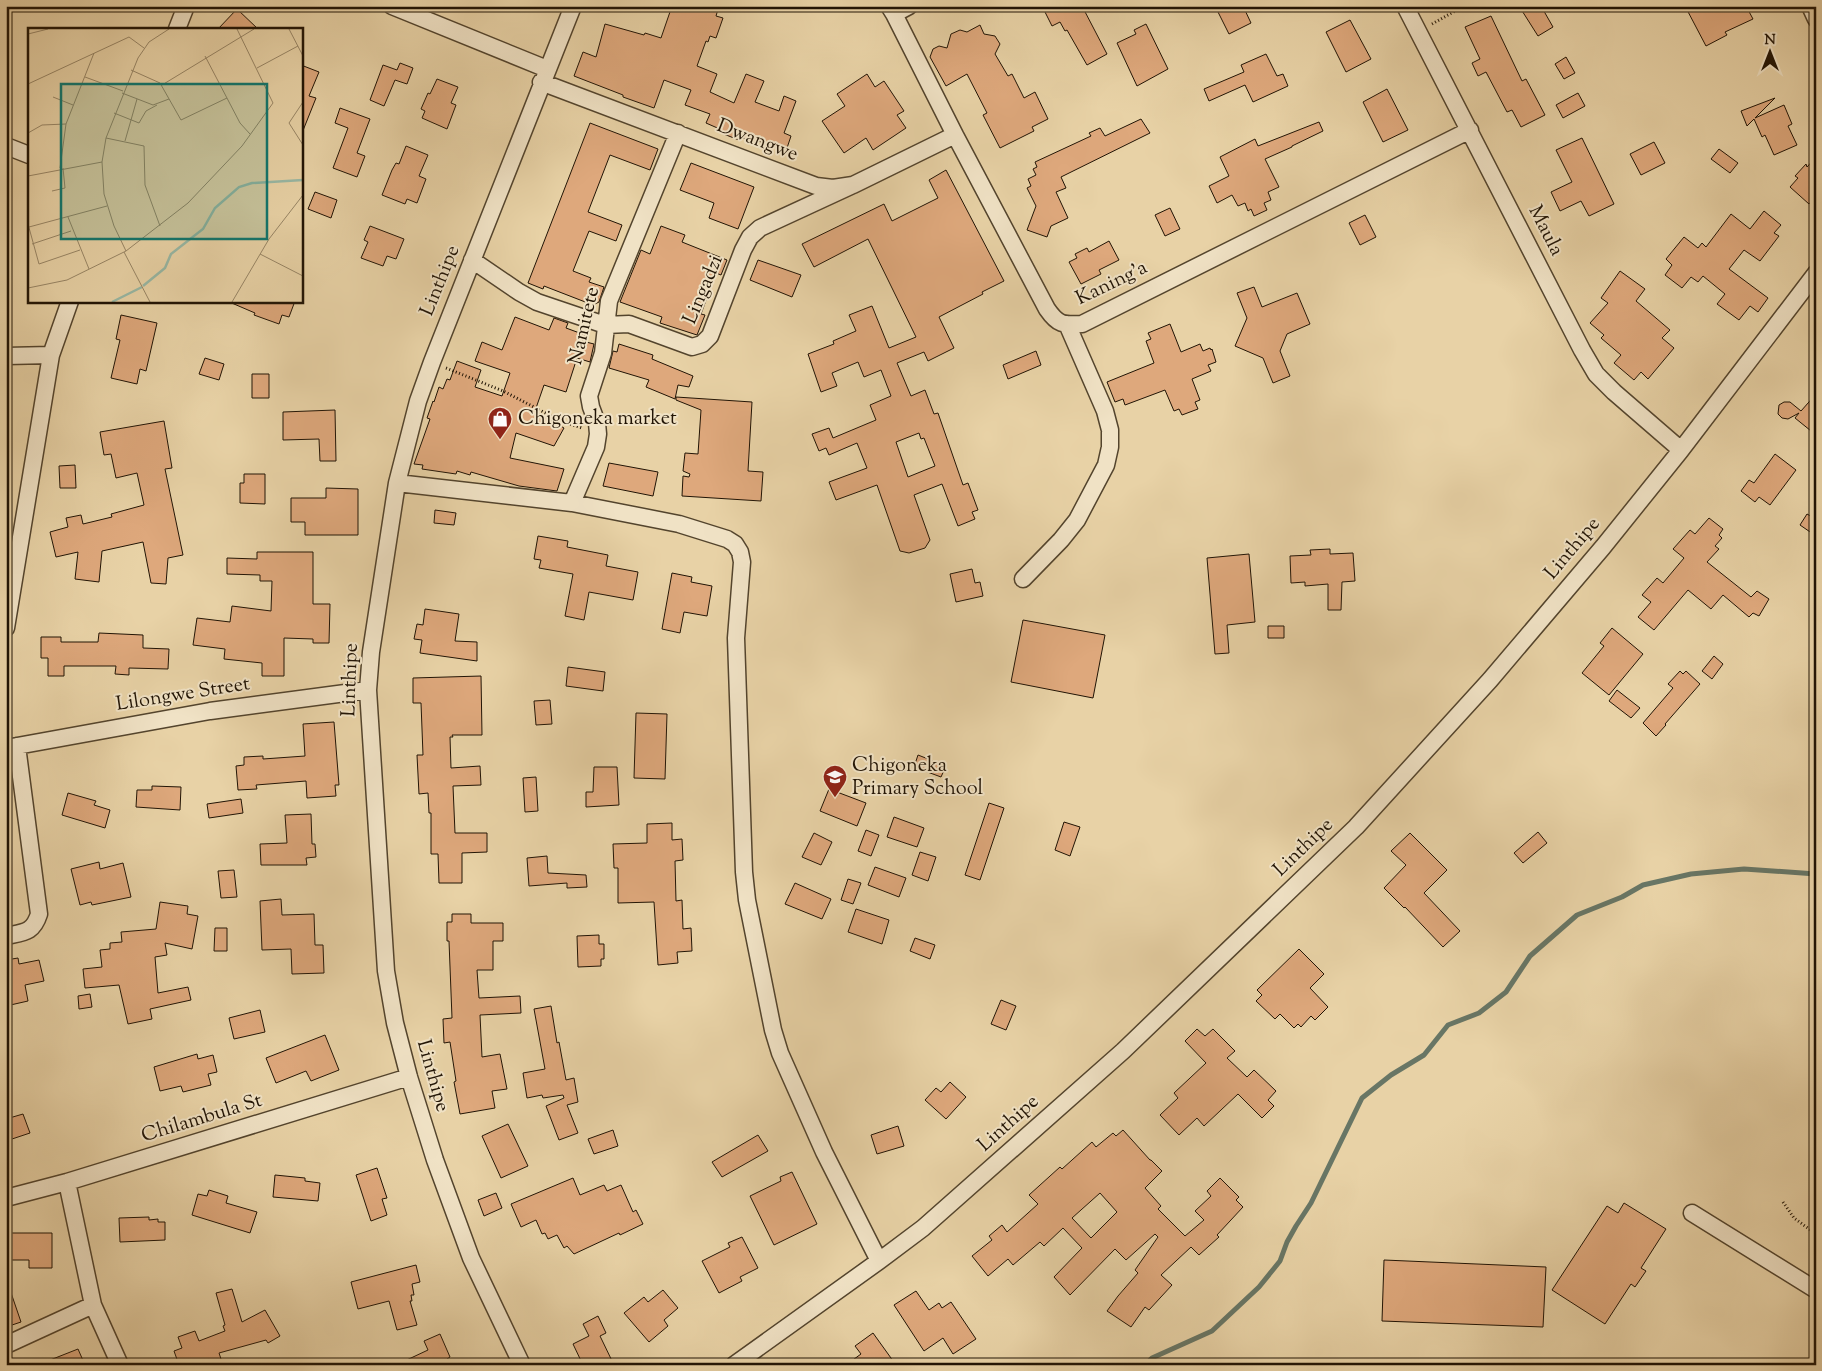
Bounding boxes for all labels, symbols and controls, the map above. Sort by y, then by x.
inset map [28,28,302,302]
north arrow [1744,28,1794,78]
text: N [1764,31,1776,51]
street label: Dwangwe [712,112,802,170]
street label: Maula [1520,201,1570,261]
street label: Linthipe [414,241,468,321]
street label: Lingadzi [676,251,732,329]
street label: Kaning'a [1071,254,1153,314]
street label: Namitete [562,284,608,368]
place label: Chigoneka market [518,405,677,434]
shop icon: Chigoneka market [487,406,513,440]
street label: Linthipe [1538,511,1608,587]
street label: Linthipe [335,643,367,717]
street label: Lilongwe Street [114,670,252,720]
place label: Chigoneka Primary School [852,752,984,804]
school or university icon: Chigoneka Primary School [822,764,848,798]
street label: Linthipe [1267,812,1341,884]
street label: Linthipe [408,1036,456,1116]
street label: Chilambula St [138,1087,266,1151]
street label: Linthipe [972,1088,1046,1160]

